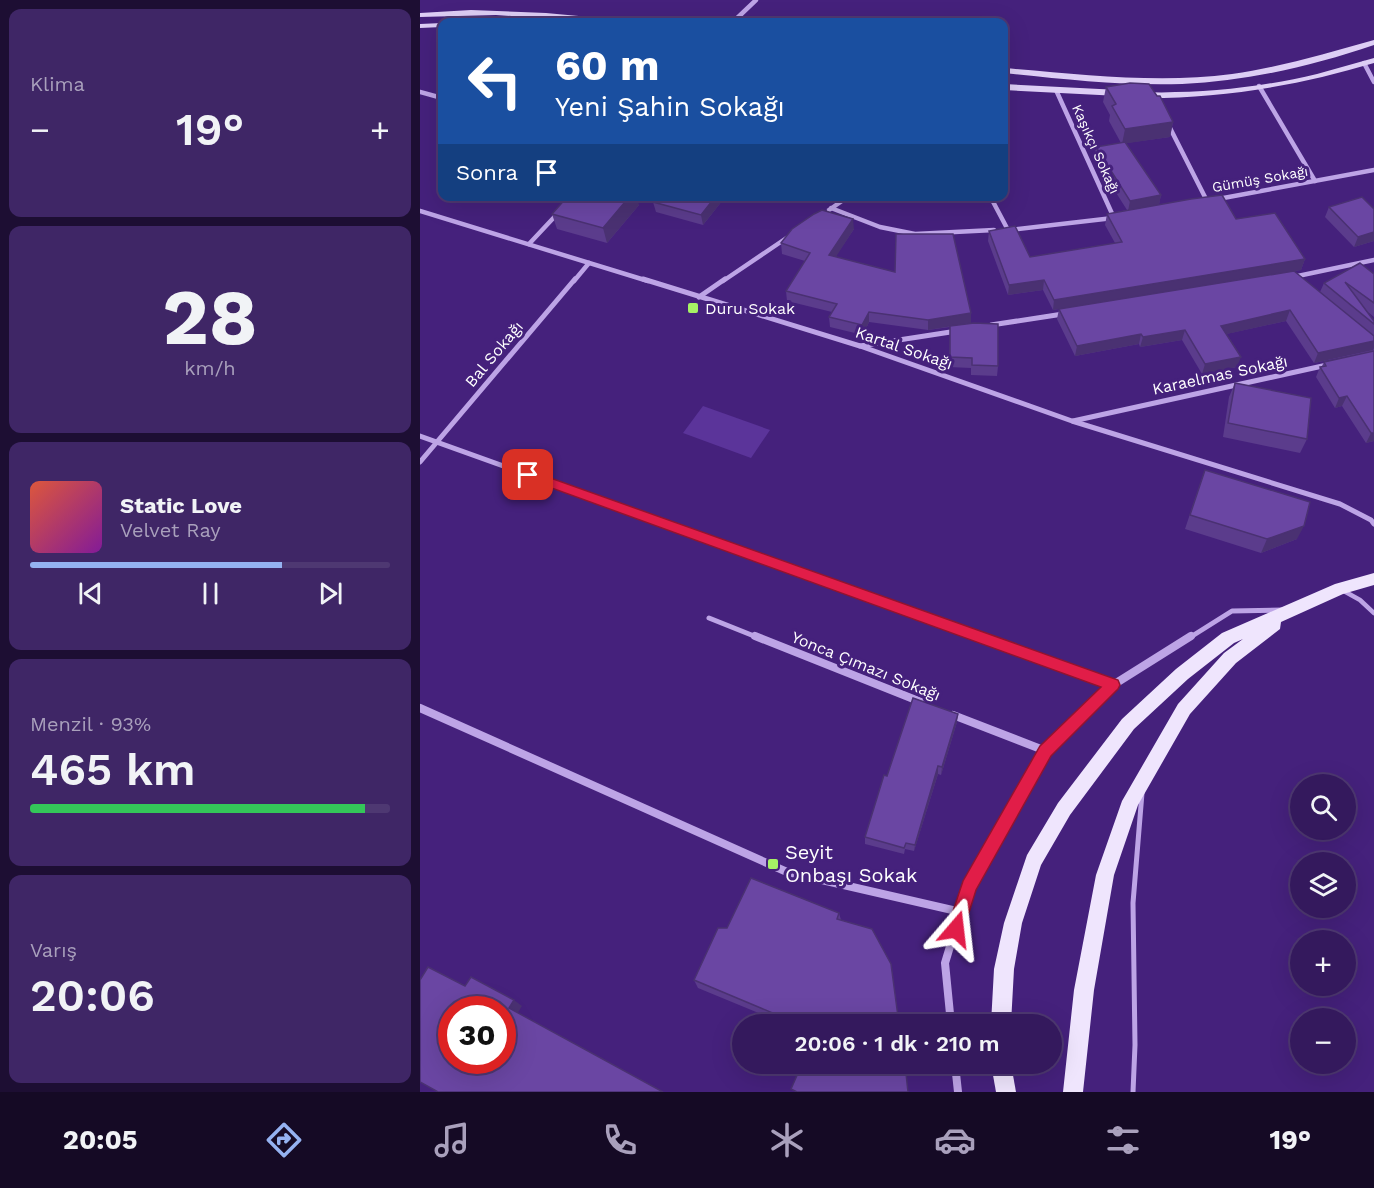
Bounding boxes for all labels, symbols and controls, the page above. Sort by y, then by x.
text: 60 m [555,41,659,90]
icon: left [456,42,534,120]
text: Klima [30,72,85,96]
text: Yeni Şahin Sokağı [555,91,785,123]
street label: Kaşıkçı Sokağı [1069,102,1123,196]
text: 19° [176,103,244,156]
text: − [30,110,50,149]
text: + [370,110,390,149]
icon: arrive [530,156,563,189]
text: Sonra [456,160,518,185]
street label: Gümüş Sokağı [1211,163,1309,195]
text: 28 [162,271,258,363]
place label: Duru Sokak [705,299,795,318]
marker: Duru Sokak [686,301,700,315]
street label: Bal Sokağı [461,317,527,391]
street label: Kartal Sokağı [853,322,955,374]
street label: Karaelmas Sokağı [1151,351,1289,399]
text: km/h [184,356,236,380]
pin [502,449,553,500]
icon: arrive [511,458,544,491]
text: Static Love [120,493,242,518]
text: Velvet Ray [120,518,221,542]
icon: previous [74,577,107,610]
icon: pause [194,577,227,610]
icon: next [314,577,347,610]
street label: Yonca Çımazı Sokağı [789,627,943,705]
text: Menzil · 93% [30,712,151,736]
text: 465 km [30,743,196,796]
map controls [1290,774,1356,1074]
button: search [1290,774,1356,840]
place label: Seyit Onbaşı Sokak [785,840,917,887]
button: layers [1290,852,1356,918]
marker: Seyit Onbaşı Sokak [766,857,780,871]
position arrow [924,897,988,961]
button: + [1290,930,1356,996]
text: Varış [30,938,77,962]
text: 20:06 [30,969,155,1022]
speed limit sign: 30 [438,996,516,1074]
button: − [1290,1008,1356,1074]
text: 20:06 · 1 dk · 210 m [794,1031,1000,1056]
icon: directions [263,1119,305,1161]
icon: music [431,1119,473,1161]
icon: phone [599,1119,641,1161]
icon: climate [766,1119,808,1161]
icon: car [934,1119,976,1161]
icon: filters [1102,1119,1144,1161]
text: 20:05 [63,1124,137,1156]
text: 19° [1270,1124,1311,1156]

